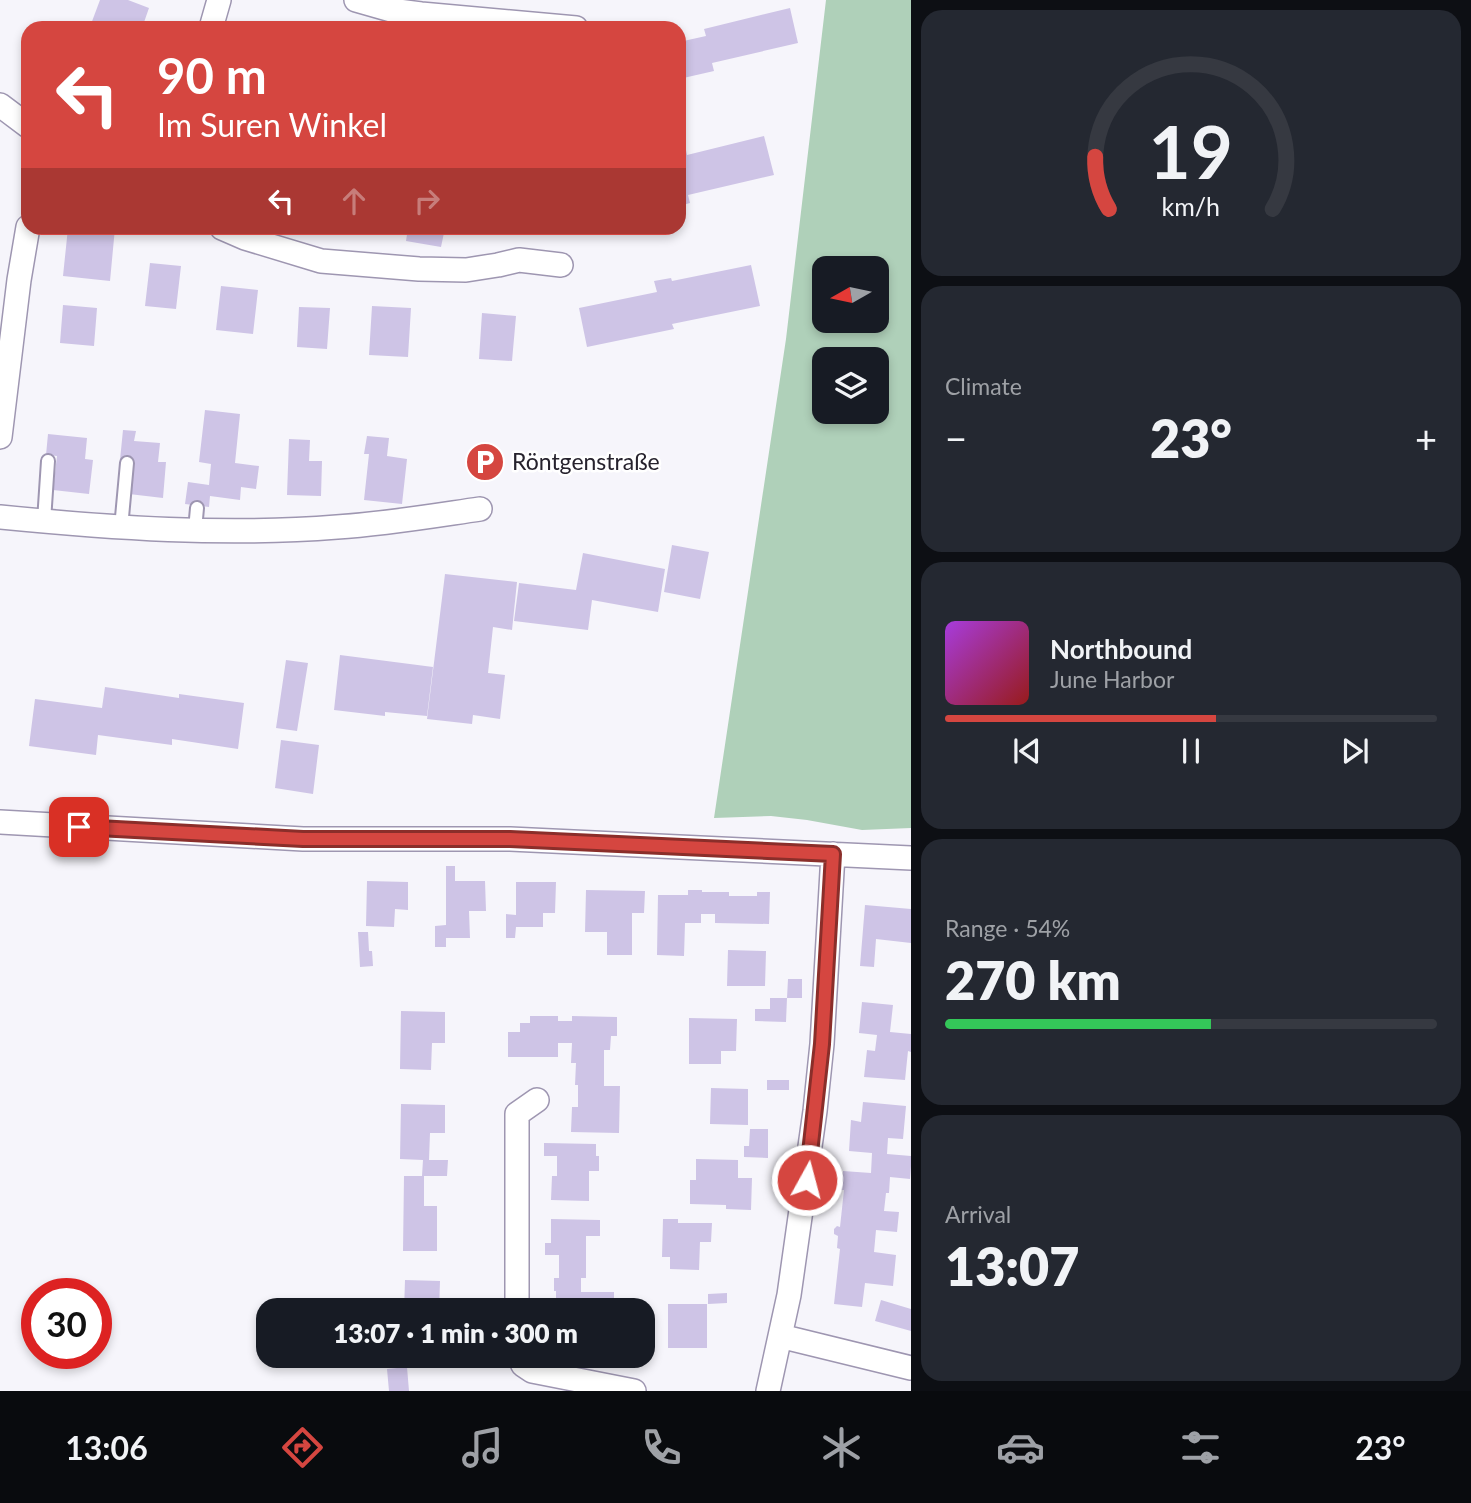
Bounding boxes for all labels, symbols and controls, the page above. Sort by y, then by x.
text: 90 m [157,46,267,104]
icon: left [42,49,133,140]
text: Im Suren Winkel [157,105,387,144]
text: 19 [1149,107,1233,195]
icon: left [262,182,300,220]
icon: ahead [335,182,373,220]
icon: right [408,182,446,220]
text: km/h [1162,191,1220,221]
north arrow [812,256,889,332]
map controls [812,256,889,424]
button: layers [812,347,889,424]
text: Climate [945,372,1022,400]
text: 23° [1150,407,1232,469]
text: − [945,415,967,461]
text: + [1415,415,1437,461]
parking icon: Röntgenstraße [464,441,506,483]
place label: Röntgenstraße [512,447,660,475]
text: Northbound [1050,633,1192,665]
text: June Harbor [1050,665,1174,693]
icon: previous [1008,732,1046,770]
icon: pause [1172,732,1210,770]
icon: next [1336,732,1374,770]
pin [49,797,109,857]
icon: arrive [60,808,98,846]
text: Range · 54% [945,914,1070,942]
text: 270 km [945,949,1121,1011]
position arrow [770,1143,844,1217]
text: Arrival [945,1200,1011,1228]
text: 13:07 [945,1235,1079,1297]
speed limit sign: 30 [21,1278,112,1369]
text: 13:07 · 1 min · 300 m [333,1317,578,1349]
icon: directions [278,1423,327,1472]
icon: music [458,1423,507,1472]
icon: phone [637,1423,686,1472]
icon: climate [817,1423,866,1472]
icon: car [996,1423,1045,1472]
icon: filters [1176,1423,1225,1472]
text: 13:06 [65,1428,148,1467]
text: 23° [1355,1428,1406,1467]

